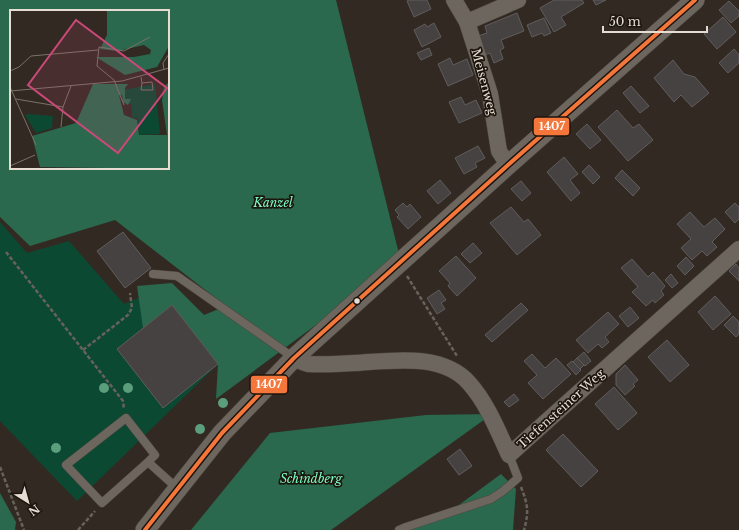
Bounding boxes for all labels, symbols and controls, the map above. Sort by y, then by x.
scale bar [603,8,707,34]
inset map [10,10,169,169]
text: 50 m [609,14,641,29]
street label: Meisenweg [468,47,501,118]
line badge: 1407 [533,117,570,136]
text: 1407 [539,119,565,133]
park label: Kanzel [252,195,293,210]
unlabelled marker [352,296,362,306]
street label: Tiefensteiner Weg [514,365,608,452]
line badge: 1407 [250,375,288,394]
text: 1407 [256,377,282,391]
park label: Schindberg [280,471,343,486]
north arrow [8,482,48,522]
text: N [25,501,42,519]

